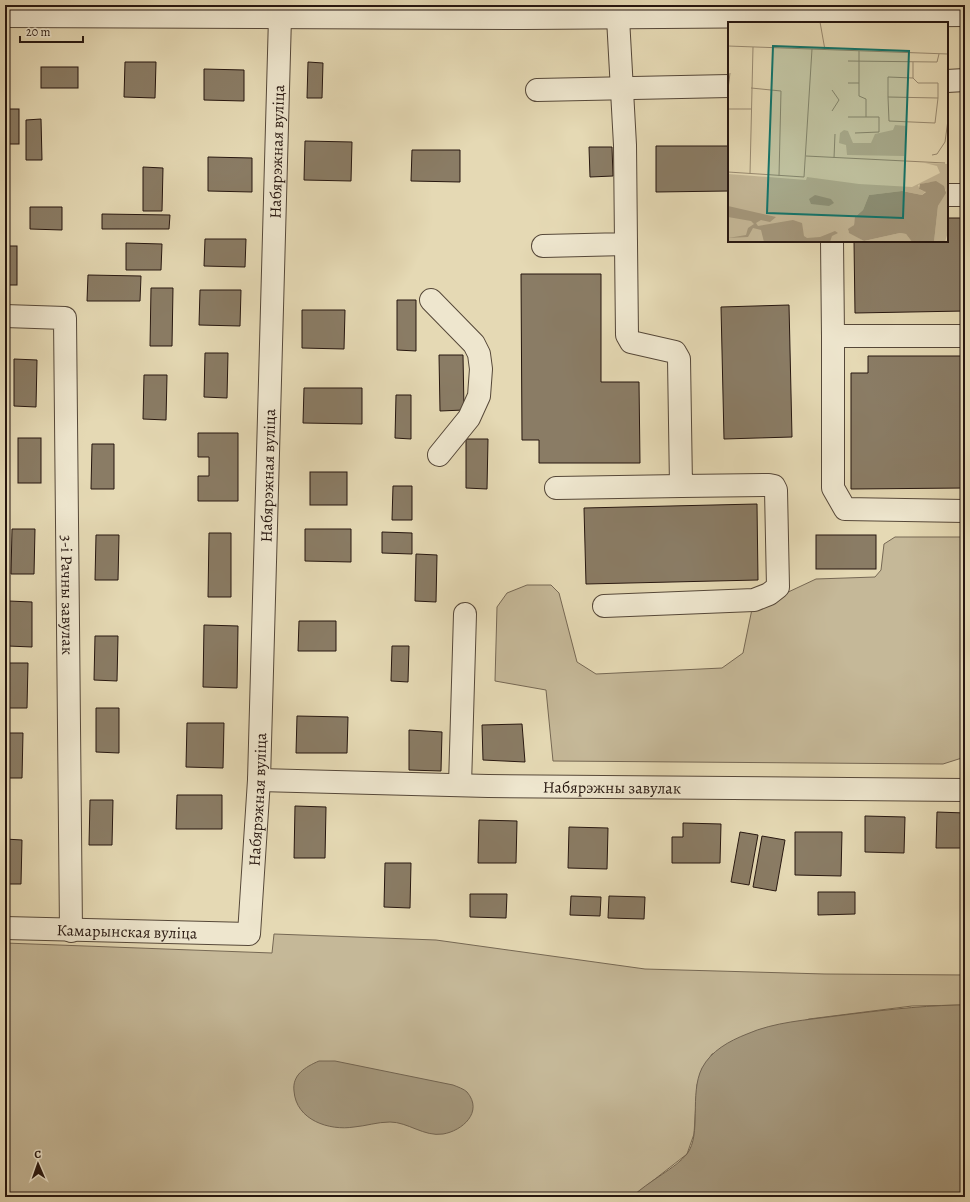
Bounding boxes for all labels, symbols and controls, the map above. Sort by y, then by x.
scale bar [20,18,83,44]
inset map [728,22,948,242]
text: 20 m [26,24,50,40]
street label: Набярэжная вуліца [264,84,290,219]
street label: Набярэжная вуліца [256,408,281,543]
street label: 3-і Рачны завулак [55,535,78,655]
street label: Набярэжная вуліца [243,732,272,867]
street label: Набярэжны завулак [543,776,681,800]
street label: Камарынская вуліца [56,919,198,945]
north arrow [18,1144,58,1184]
text: С [34,1147,42,1162]

